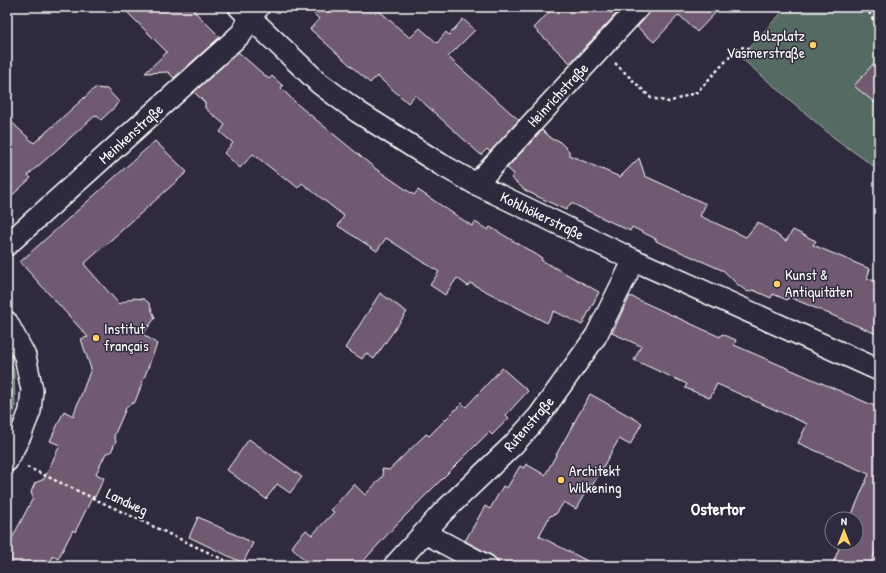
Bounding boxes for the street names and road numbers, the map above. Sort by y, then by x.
street label: Heinrichstraße [522,58,593,131]
street label: Meinkenstraße [94,99,168,168]
street label: Kohlhökerstraße [497,186,588,245]
street label: Rutenstraße [499,391,559,456]
street label: Landweg [103,483,152,520]

